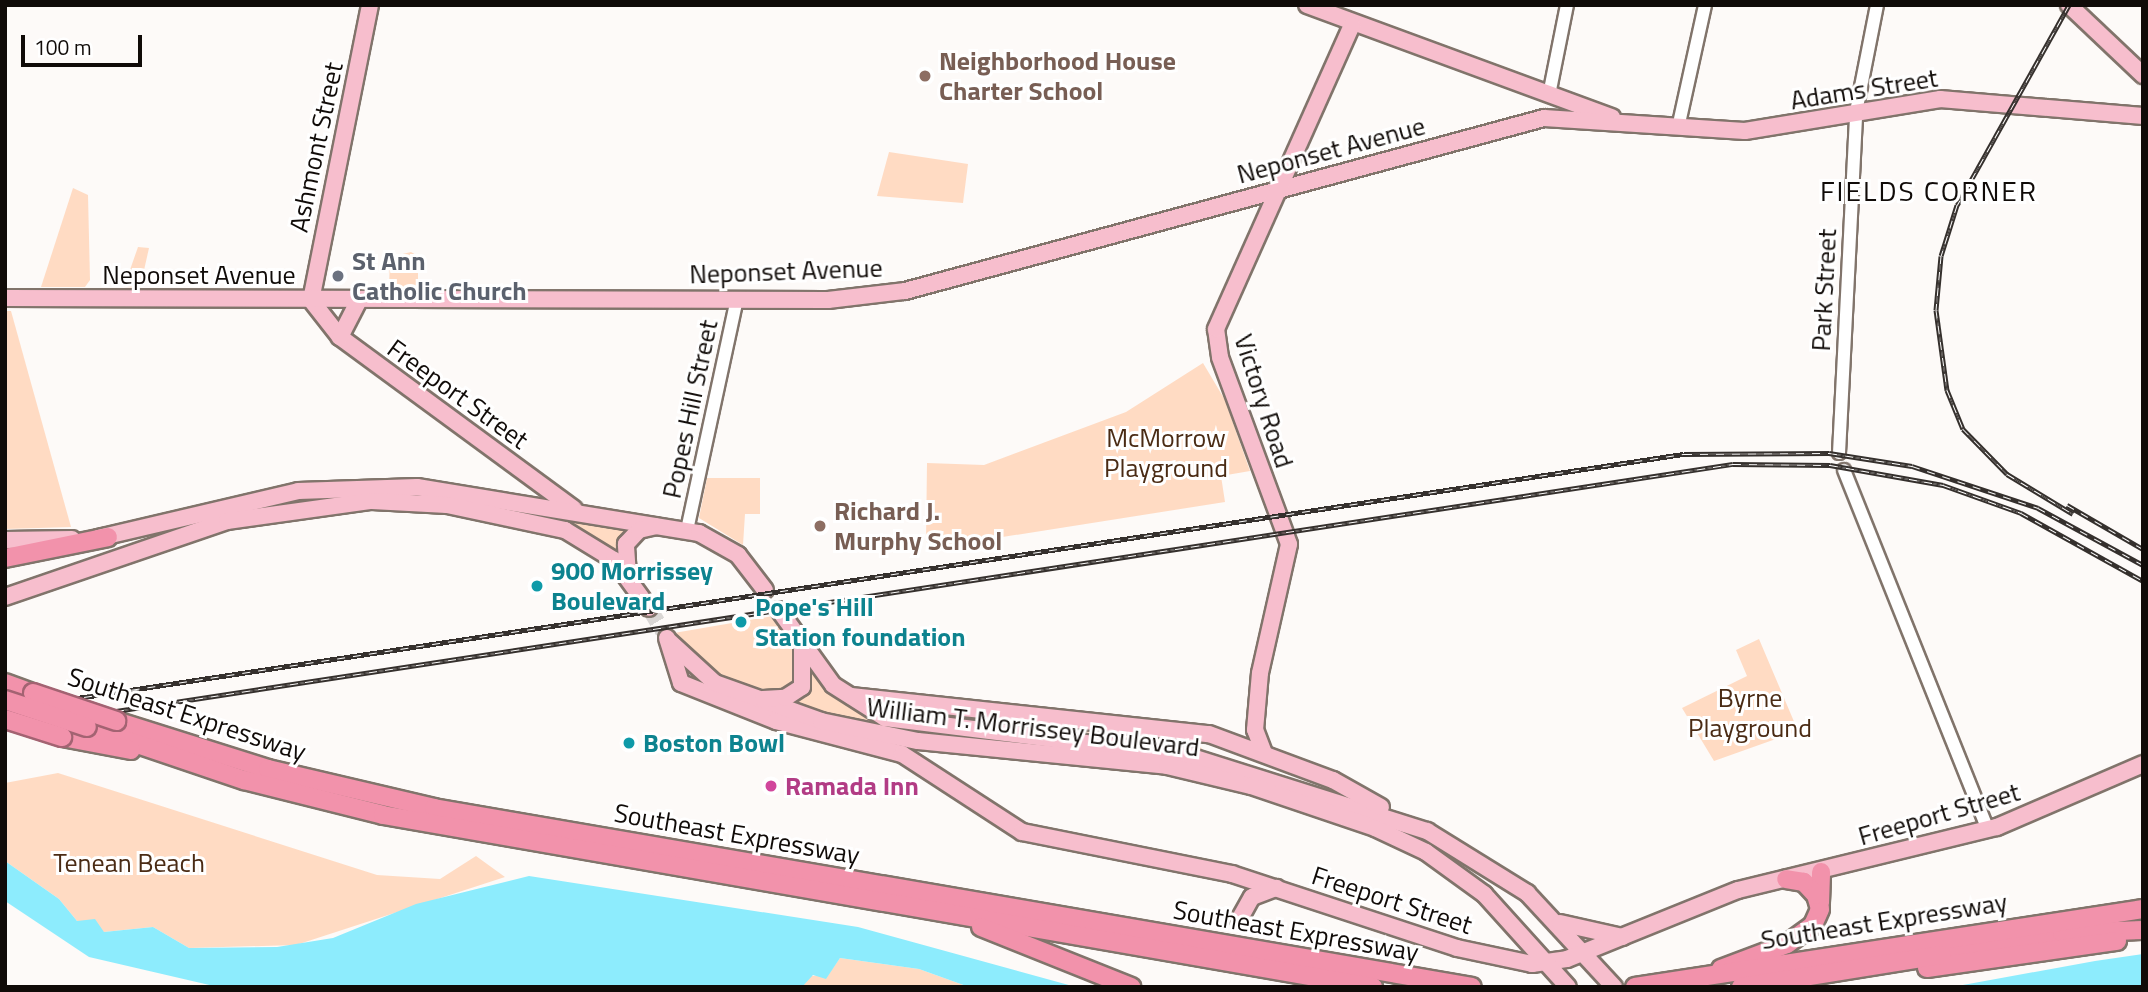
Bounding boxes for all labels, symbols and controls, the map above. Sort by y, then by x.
scale bar [24,21,145,65]
text: 100 m [34,31,91,63]
place label: Neighborhood House Charter School [939,45,1176,106]
street label: Ashmont Street [283,59,349,235]
street label: Adams Street [1788,62,1940,116]
marker: Neighborhood House Charter School [917,68,933,84]
street label: Neponset Avenue [1234,110,1428,190]
district label: FIELDS CORNER [1822,174,2036,208]
street label: Park Street [1805,228,1843,352]
place label: St Ann Catholic Church [352,245,527,306]
street label: Neponset Avenue [689,252,883,290]
street label: Neponset Avenue [102,259,296,291]
marker: St Ann Catholic Church [330,268,346,284]
street label: Popes Hill Street [656,317,724,501]
street label: Victory Road [1228,330,1300,472]
street label: Freeport Street [382,332,534,456]
park label: McMorrow Playground [1104,422,1228,484]
place label: Richard J. Murphy School [834,495,1002,556]
marker: Richard J. Murphy School [812,518,828,534]
place label: 900 Morrissey Boulevard [551,555,713,616]
marker: 900 Morrissey Boulevard [529,578,545,594]
place label: Pope's Hill Station foundation [755,591,966,652]
marker: Pope's Hill Station foundation [733,614,749,630]
street label: Southeast Expressway [64,661,310,767]
park label: Byrne Playground [1688,682,1812,744]
street label: William T. Morrissey Boulevard [865,691,1201,763]
place label: Boston Bowl [643,727,785,759]
marker: Boston Bowl [621,735,637,751]
place label: Ramada Inn [785,770,919,802]
street label: Freeport Street [1855,776,2023,852]
marker: Ramada Inn [763,778,779,794]
street label: Southeast Expressway [612,797,862,871]
park label: Tenean Beach [53,847,205,879]
street label: Freeport Street [1308,859,1476,941]
street label: Southeast Expressway [1759,886,2009,956]
street label: Southeast Expressway [1171,894,1421,968]

